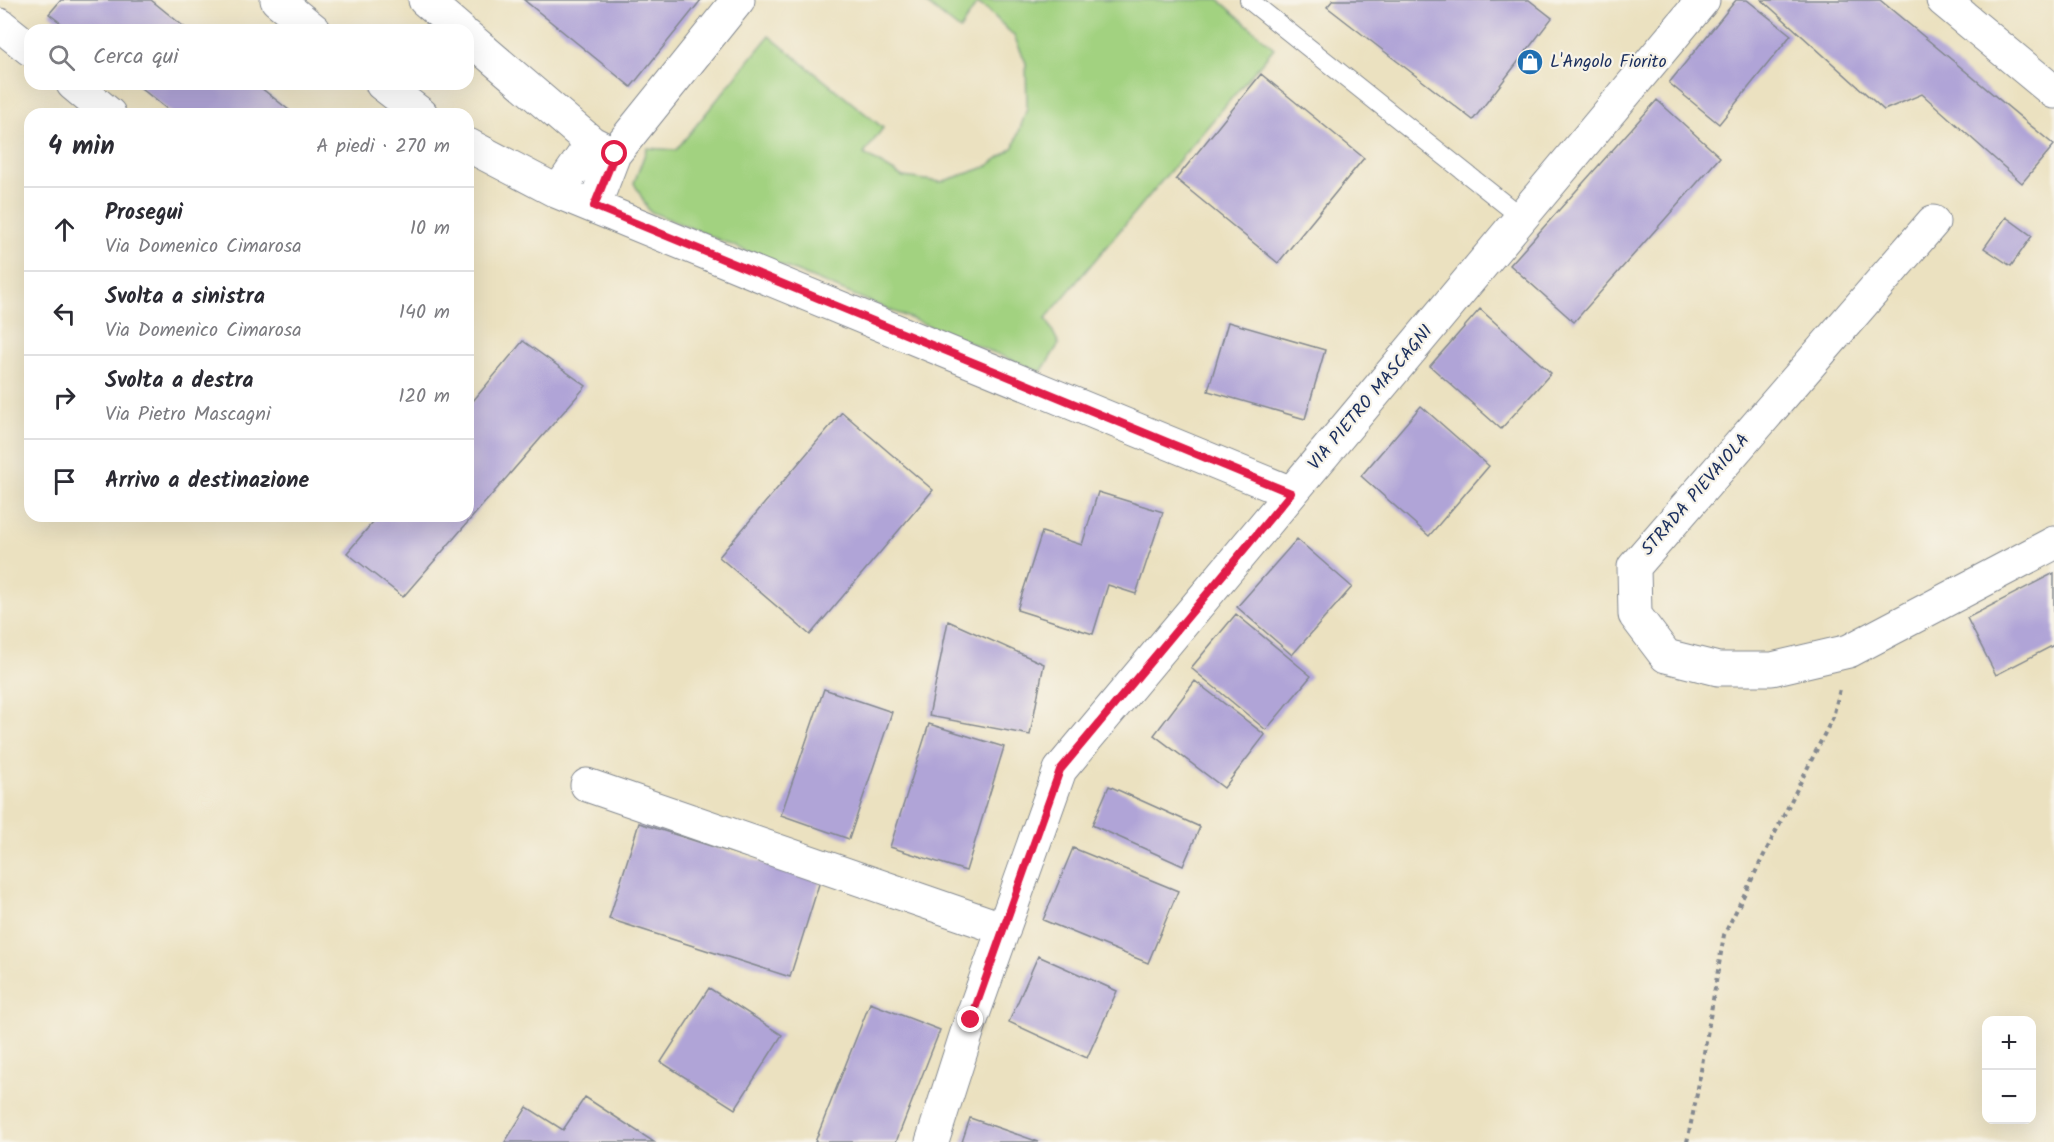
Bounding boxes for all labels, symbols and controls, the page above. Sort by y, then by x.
search box [24,24,474,90]
text: Cerca qui [93,40,179,75]
icon: search [45,41,78,74]
shop icon: L'Angolo Fiorito [1515,47,1545,77]
place label: L'Angolo Fiorito [1550,48,1667,77]
text: 4 min [48,126,115,168]
text: A piedi · 270 m [316,131,450,163]
route start [601,140,627,166]
text: Prosegui [105,196,183,231]
icon: ahead [48,213,81,246]
text: 10 m [410,213,450,245]
text: Via Domenico Cimarosa [105,231,302,263]
text: Svolta a sinistra [105,280,265,315]
icon: left [48,297,81,330]
text: 140 m [399,297,450,329]
text: Via Domenico Cimarosa [105,315,302,347]
street label: VIA PIETRO MASCAGNI [1301,319,1441,477]
text: Svolta a destra [105,364,254,399]
icon: right [48,381,81,414]
text: 120 m [398,381,450,413]
text: Via Pietro Mascagni [105,399,271,431]
street label: STRADA PIEVAIOLA [1634,427,1758,563]
text: Arrivo a destinazione [105,464,309,499]
icon: arrive [48,465,81,498]
route end [957,1006,983,1032]
map controls [1982,1016,2036,1124]
button: + [1982,1016,2036,1070]
button: − [1982,1070,2036,1124]

